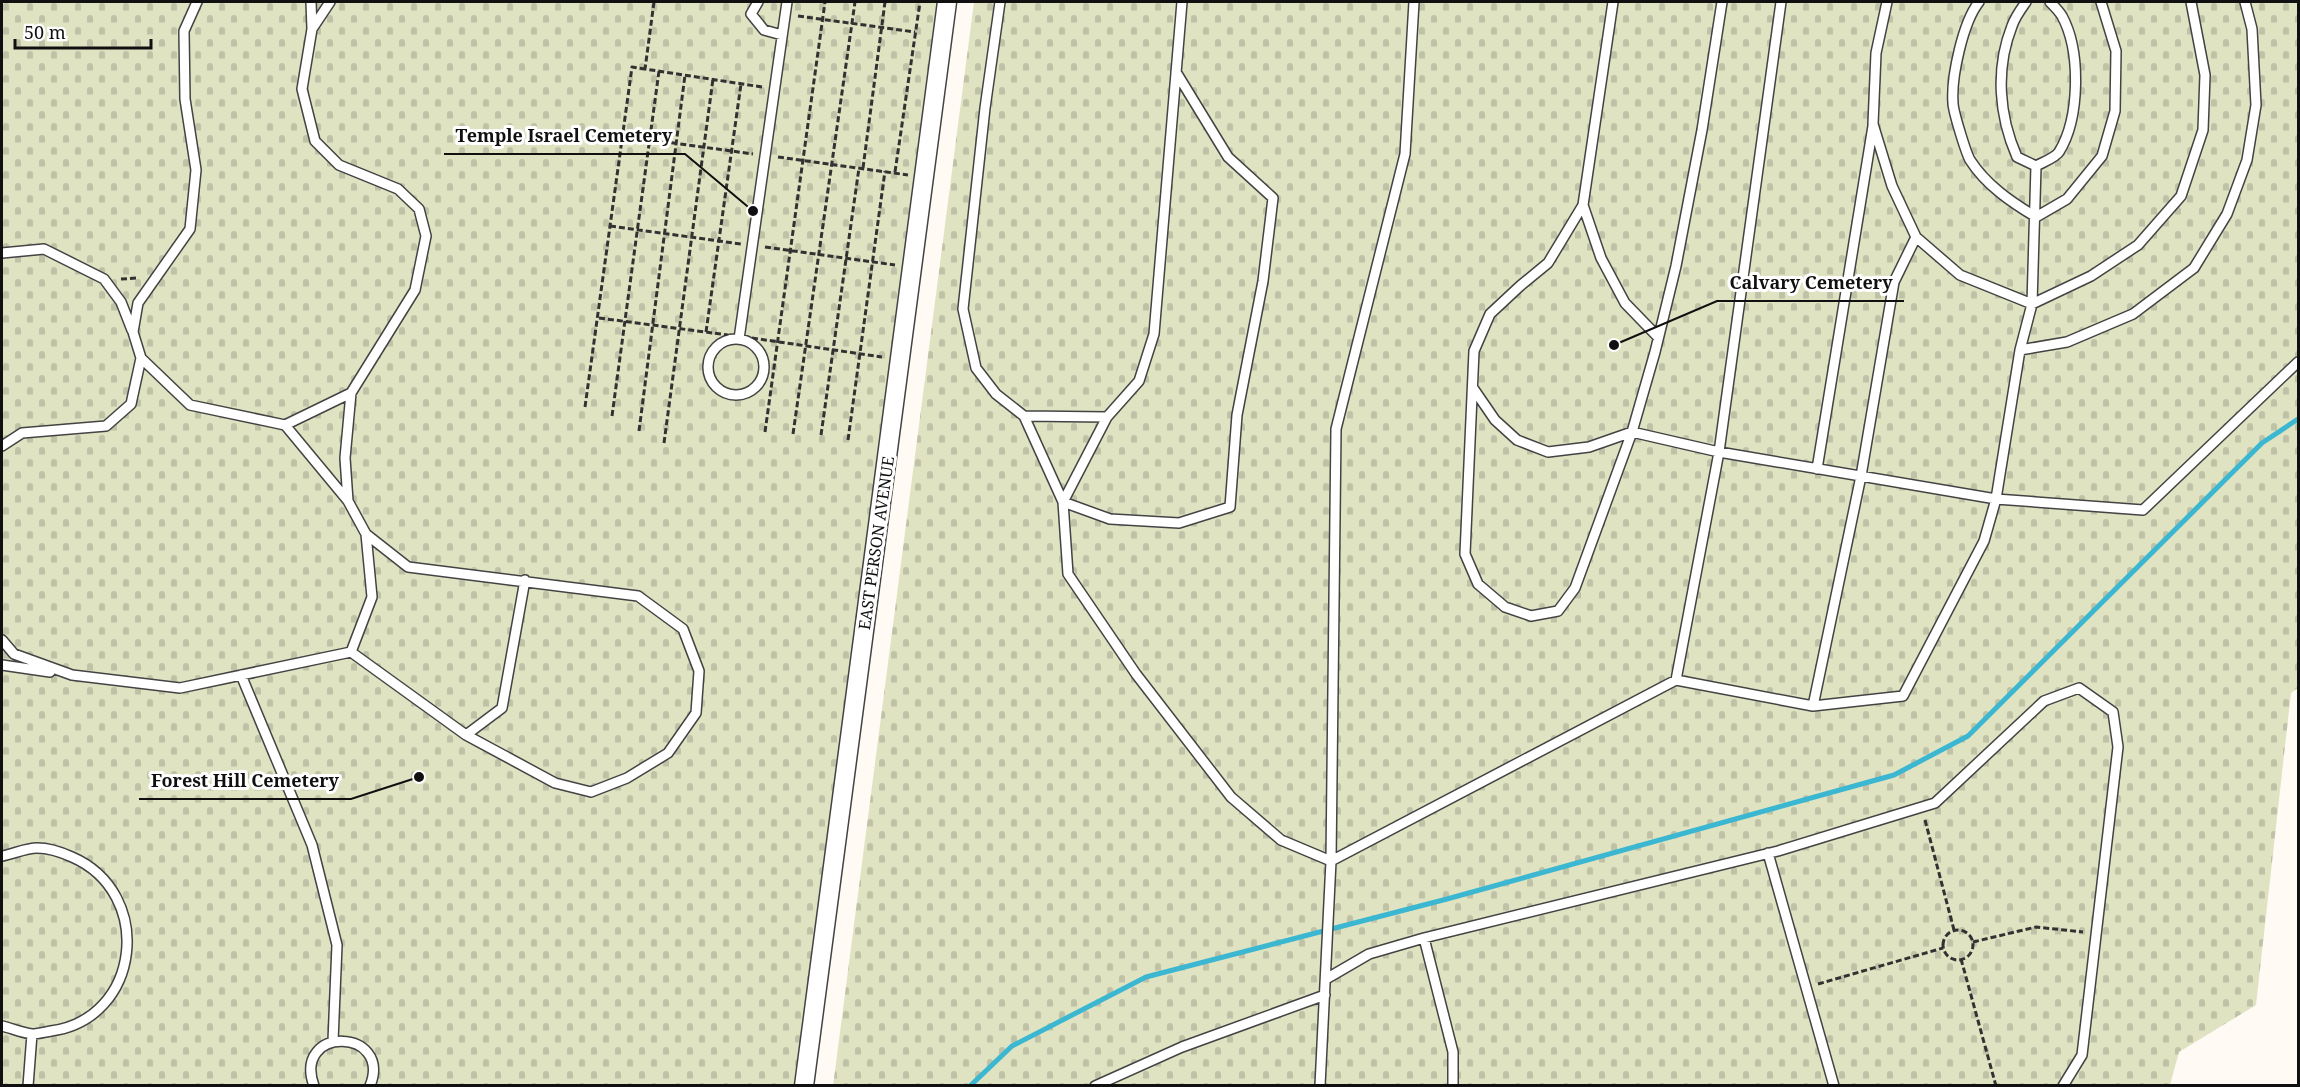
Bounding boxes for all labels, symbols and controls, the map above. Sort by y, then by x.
scale bar [15,12,152,50]
text: 50 m [24,20,66,44]
callout: Temple Israel Cemetery [444,118,685,154]
text: Temple Israel Cemetery [456,123,673,147]
callout: Calvary Cemetery [1717,265,1904,301]
text: Calvary Cemetery [1729,270,1893,294]
street label: EAST PERSON AVENUE [853,455,899,631]
callout: Forest Hill Cemetery [139,763,351,799]
text: Forest Hill Cemetery [151,768,340,792]

